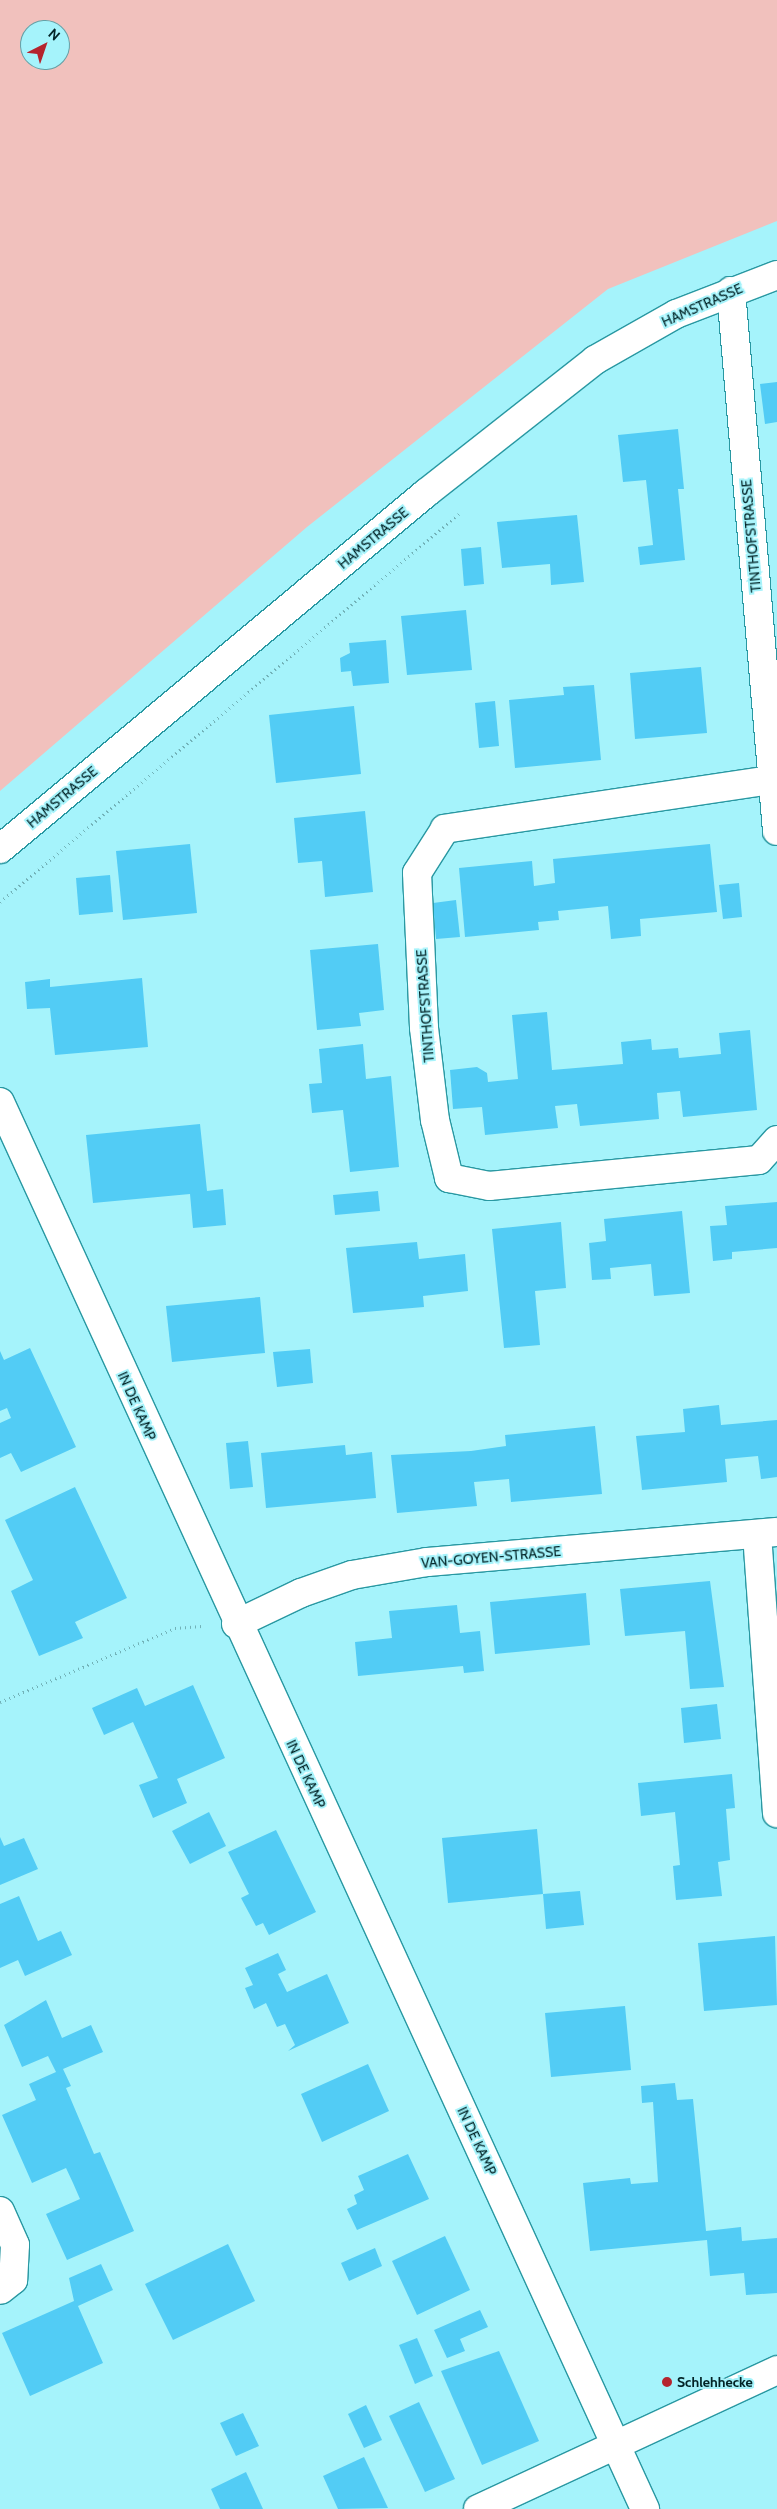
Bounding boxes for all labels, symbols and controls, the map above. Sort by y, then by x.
north arrow [20,20,70,70]
text: N [45,24,64,44]
street label: HAMSTRASSE [659,280,745,330]
street label: TINTHOFSTRASSE [738,479,764,593]
street label: HAMSTRASSE [334,504,412,572]
street label: HAMSTRASSE [23,763,101,831]
street label: TINTHOFSTRASSE [413,949,437,1063]
street label: IN DE KAMP [114,1369,160,1443]
street label: VAN-GOYEN-STRASSE [420,1543,562,1571]
street label: IN DE KAMP [283,1737,329,1811]
street label: IN DE KAMP [454,2104,500,2178]
place label: Schlehhecke [677,2374,753,2390]
marker: Schlehhecke [661,2376,673,2388]

